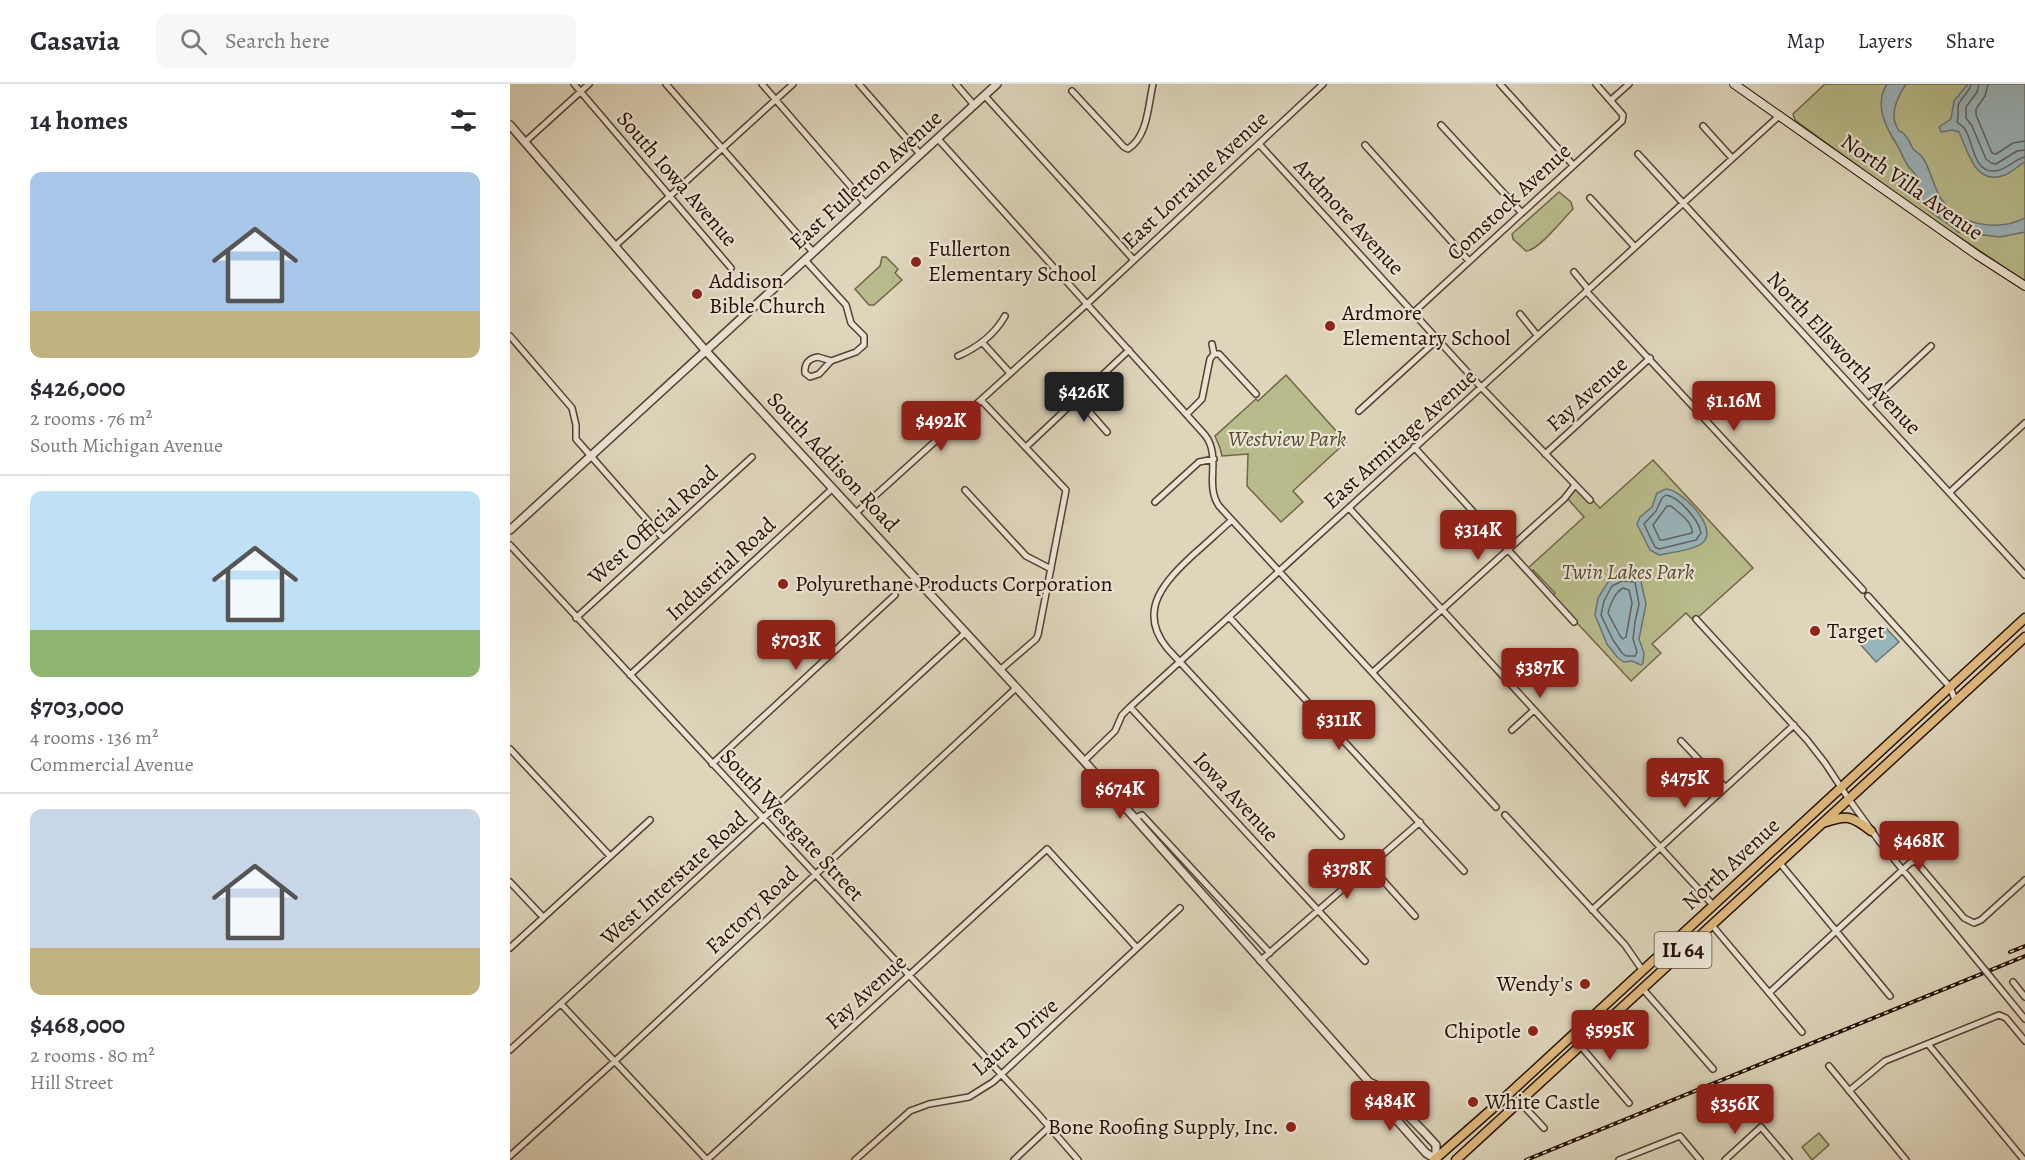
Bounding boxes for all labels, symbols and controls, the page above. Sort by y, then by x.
search box [156,14,576,68]
text: Casavia [30,22,120,60]
icon: search [177,25,210,58]
text: Search here [225,26,330,56]
text: Map [1786,27,1825,55]
text: Layers [1858,27,1913,55]
text: Share [1946,27,1995,55]
text: 14 homes [30,103,128,138]
street label: East Fullerton Avenue [783,103,949,257]
icon: filters [447,104,480,137]
street label: East Lorraine Avenue [1115,104,1275,256]
street label: South Iowa Avenue [610,105,744,253]
street label: North Villa Avenue [1835,127,1989,247]
street label: Comstock Avenue [1440,137,1578,267]
street label: Ardmore Avenue [1286,151,1411,282]
icon: home [201,211,309,319]
place label: Fullerton Elementary School [928,234,1096,289]
marker: Fullerton Elementary School [909,255,923,269]
street label: North Ellsworth Avenue [1760,264,1928,442]
place label: Addison Bible Church [708,266,826,321]
marker: Addison Bible Church [690,287,704,301]
place label: Ardmore Elementary School [1341,298,1510,353]
marker: Ardmore Elementary School [1323,319,1337,333]
street label: Fay Avenue [1540,349,1634,439]
street label: East Armitage Avenue [1317,362,1483,516]
text: $426,000 [30,370,125,405]
pin: $426K [1042,372,1126,423]
text: $426K [1059,378,1109,405]
pin: $1.16M [1685,381,1783,432]
street label: South Addison Road [760,385,906,539]
text: $1.16M [1706,387,1762,414]
pin: $492K [899,401,983,452]
text: 2 rooms · 76 m² [30,405,152,432]
text: $492K [916,407,966,434]
park label: Westview Park [1228,424,1347,454]
text: South Michigan Avenue [30,432,223,459]
street label: West Official Road [581,458,725,592]
street label: Industrial Road [660,510,783,628]
pin: $314K [1436,510,1520,561]
text: $314K [1454,516,1502,543]
icon: home [201,530,309,638]
park label: Twin Lakes Park [1562,557,1694,587]
place label: Polyurethane Products Corporation [795,569,1113,599]
marker: Polyurethane Products Corporation [776,577,790,591]
place label: Target [1827,616,1885,646]
pin: $703K [754,620,838,671]
marker: Target [1808,624,1822,638]
text: $703K [771,626,821,653]
pin: $387K [1498,648,1582,699]
text: $387K [1515,654,1565,681]
text: $703,000 [30,689,124,724]
pin: $311K [1297,700,1381,751]
text: $311K [1316,706,1362,733]
text: 4 rooms · 136 m² [30,724,159,751]
street label: South Westgate Street [713,742,871,908]
street label: Iowa Avenue [1186,745,1286,849]
text: Commercial Avenue [30,751,194,778]
pin: $475K [1643,758,1727,809]
text: $475K [1661,764,1709,791]
pin: $674K [1078,769,1162,820]
text: $674K [1095,775,1145,802]
street label: West Interstate Road [593,804,754,953]
street label: North Avenue [1676,811,1786,917]
pin: $468K [1877,821,1961,872]
text: $468K [1894,827,1944,854]
icon: home [201,848,309,956]
pin: $378K [1305,849,1389,900]
text: $378K [1322,855,1372,882]
street label: Factory Road [699,859,805,961]
road number: IL 64 [1654,932,1712,968]
street label: Fay Avenue [819,947,913,1037]
place label: Wendy's [1496,969,1573,999]
marker: Wendy's [1578,977,1592,991]
street label: Laura Drive [965,991,1065,1083]
text: $468,000 [30,1007,125,1042]
pin: $595K [1568,1010,1652,1061]
place label: Chipotle [1444,1016,1521,1046]
text: $595K [1586,1016,1634,1043]
marker: Chipotle [1526,1024,1540,1038]
text: 2 rooms · 80 m² [30,1042,155,1069]
text: Hill Street [30,1069,113,1096]
pin: $484K [1348,1081,1432,1132]
pin: $356K [1693,1084,1777,1135]
text: $484K [1365,1087,1415,1114]
place label: White Castle [1484,1087,1600,1117]
text: $356K [1711,1090,1759,1117]
marker: White Castle [1466,1095,1480,1109]
place label: Bone Roofing Supply, Inc. [1048,1112,1279,1142]
marker: Bone Roofing Supply, Inc. [1284,1120,1298,1134]

